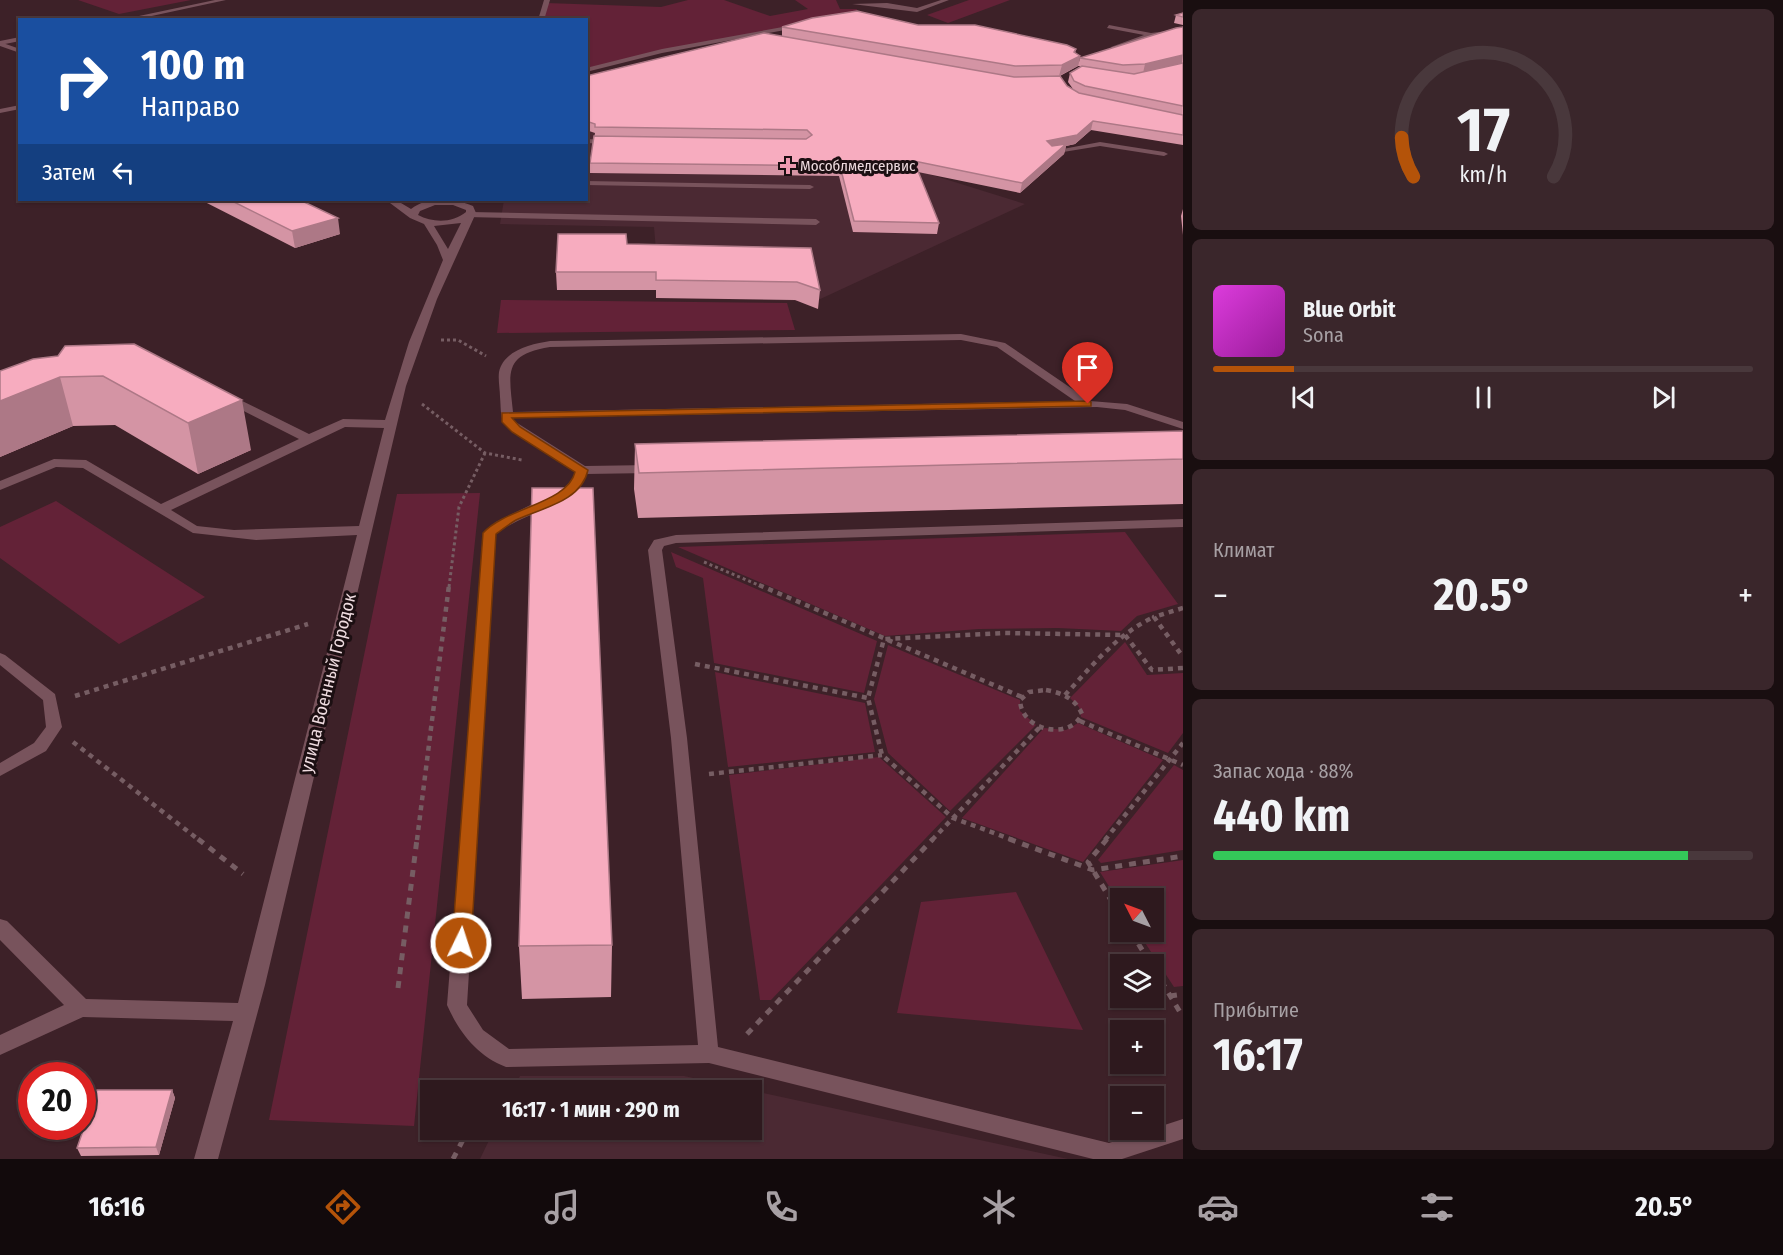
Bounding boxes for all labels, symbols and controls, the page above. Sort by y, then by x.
text: 100 m [141,40,245,90]
icon: right [42,42,120,120]
text: Направо [141,91,240,123]
text: 17 [1457,93,1509,168]
icon: left [107,156,140,189]
place label: Мособлмедсервис [800,157,916,175]
text: Затем [42,159,95,186]
marker: Мособлмедсервис [781,159,795,173]
text: km/h [1459,162,1507,188]
text: Blue Orbit [1303,296,1396,323]
text: Sona [1303,323,1344,347]
pin [1062,342,1113,404]
icon: arrive [1071,351,1104,384]
icon: previous [1287,381,1320,414]
icon: pause [1467,381,1500,414]
icon: next [1647,381,1680,414]
text: Климат [1213,538,1274,562]
text: 20.5° [1433,568,1532,622]
text: − [1213,576,1228,616]
text: + [1738,576,1753,616]
street label: улица Военный Городок [295,590,361,775]
text: Запас хода · 88% [1213,759,1353,783]
text: 440 km [1213,789,1350,843]
north arrow [1110,888,1164,942]
map controls [1110,888,1164,1140]
position arrow [429,911,493,975]
button: layers [1110,954,1164,1008]
text: Прибытие [1213,998,1299,1022]
button: + [1110,1020,1164,1074]
text: 16:17 [1213,1028,1303,1082]
speed limit sign: 20 [18,1062,96,1140]
button: − [1110,1086,1164,1140]
text: 16:17 · 1 мин · 290 m [502,1096,680,1123]
icon: directions [322,1186,364,1228]
icon: music [541,1186,583,1228]
icon: phone [760,1186,802,1228]
icon: climate [978,1186,1020,1228]
icon: car [1197,1186,1239,1228]
icon: filters [1416,1186,1458,1228]
text: 16:16 [88,1191,145,1223]
text: 20.5° [1635,1191,1694,1223]

